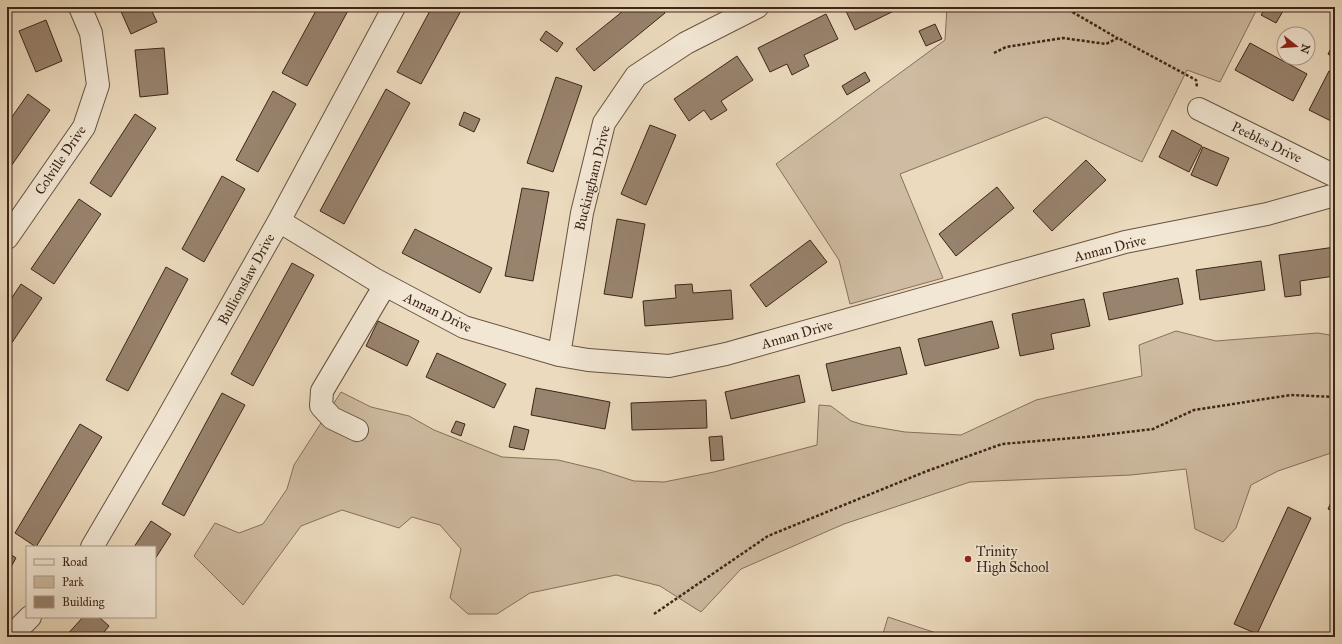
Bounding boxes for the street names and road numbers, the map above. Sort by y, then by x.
street label: Peebles Drive [1229,118,1305,167]
street label: Colville Drive [31,122,90,198]
street label: Buckingham Drive [571,124,614,233]
street label: Bullionslaw Drive [214,230,279,328]
street label: Annan Drive [1071,231,1148,266]
street label: Annan Drive [400,288,475,336]
street label: Annan Drive [759,316,835,353]

